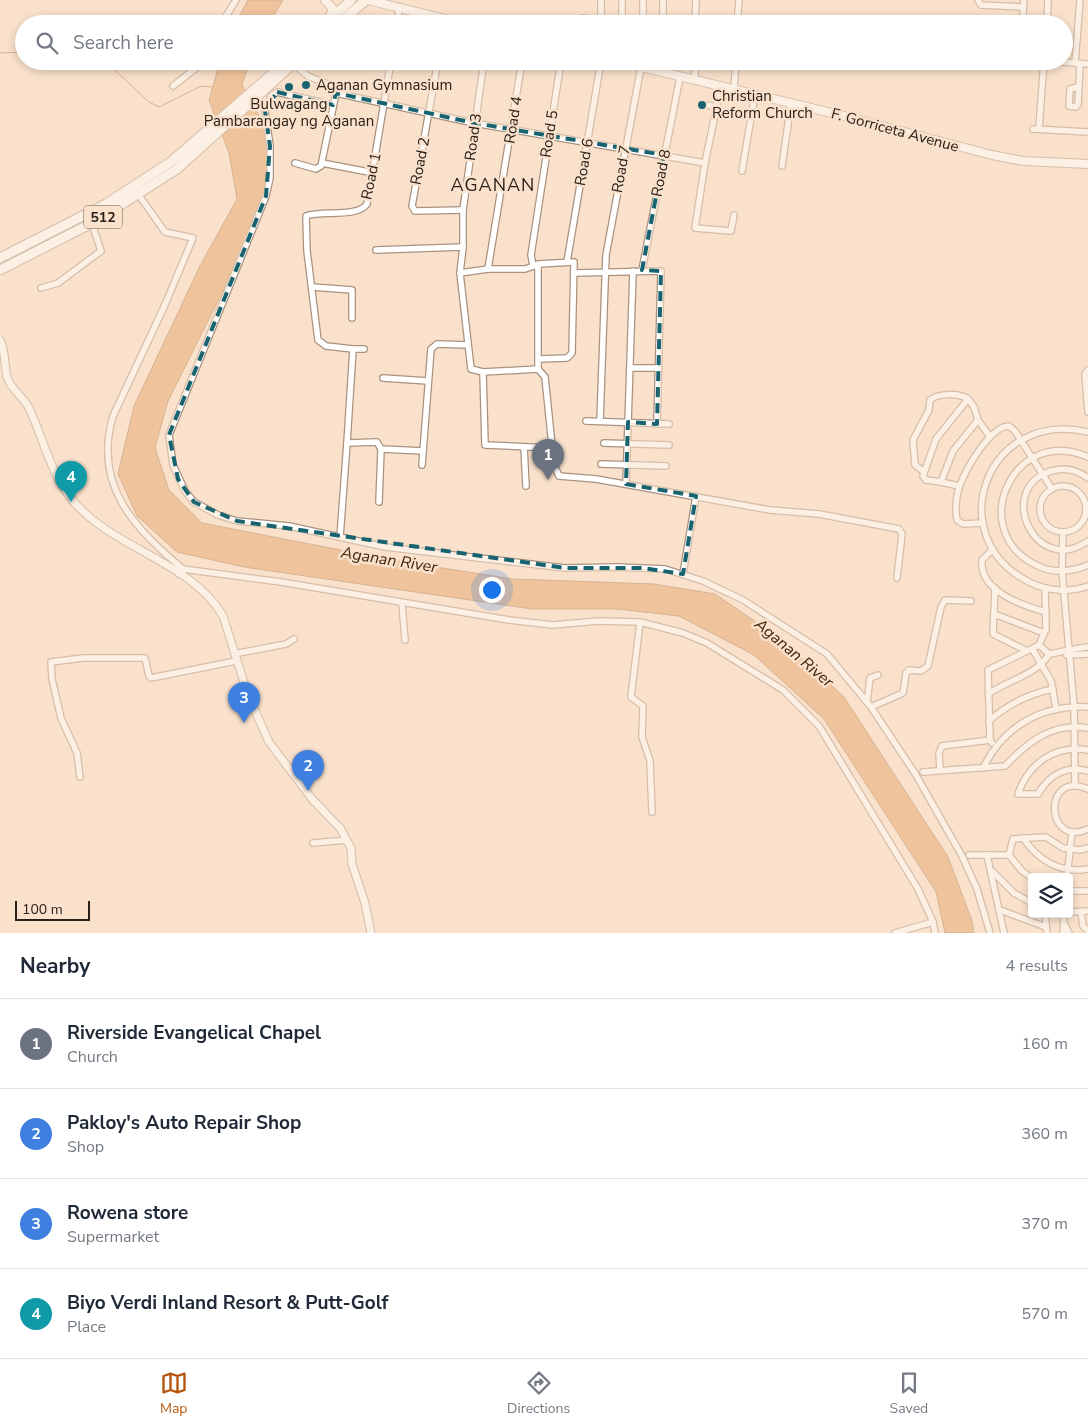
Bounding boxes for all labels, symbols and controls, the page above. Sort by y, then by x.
search box [15,15,1073,70]
icon: search [33,29,61,57]
text: Search here [73,30,174,56]
place label: Aganan Gymnasium [316,75,452,95]
marker: Aganan Gymnasium [300,79,312,91]
marker: Bulwagang Pambarangay ng Aganan [283,81,295,93]
place label: Christian Reform Church [712,86,813,123]
place label: Bulwagang Pambarangay ng Aganan [204,94,374,131]
street label: Road 4 [499,95,527,145]
marker: Christian Reform Church [696,99,708,111]
street label: F. Gorriceta Avenue [829,103,961,157]
street label: Road 5 [535,109,563,159]
street label: Road 3 [460,112,486,162]
street label: Road 2 [406,136,434,186]
street label: Road 6 [570,137,598,187]
street label: Road 7 [607,144,635,194]
street label: Road 8 [647,148,675,198]
street label: Road 1 [356,151,386,201]
district label: AGANAN [451,173,535,197]
road number: 512 [84,206,122,228]
pin: 1 [532,439,564,480]
pin: 4 [55,461,87,502]
water label: Aganan River [338,541,440,579]
your location [479,577,505,603]
water label: Aganan River [749,613,839,693]
pin: 3 [228,682,260,723]
pin: 2 [292,750,324,791]
map controls [1028,873,1073,918]
button: layers [1028,873,1073,918]
scale bar [15,898,90,921]
text: 100 m [22,900,63,919]
text: Nearby [20,952,90,980]
text: 4 results [1006,955,1068,977]
text: Riverside Evangelical Chapel [67,1020,321,1046]
text: 1 [31,1033,41,1055]
text: 160 m [1021,1033,1068,1055]
text: Church [67,1046,118,1068]
text: Pakloy's Auto Repair Shop [67,1110,301,1136]
text: 2 [31,1123,41,1145]
text: 360 m [1021,1123,1068,1145]
text: Shop [67,1136,104,1158]
text: Rowena store [67,1200,188,1226]
text: 3 [31,1213,41,1235]
text: 370 m [1021,1213,1068,1235]
text: Supermarket [67,1226,159,1248]
text: Biyo Verdi Inland Resort & Putt-Golf [67,1290,388,1316]
text: 4 [31,1303,41,1325]
text: 570 m [1021,1303,1068,1325]
text: Place [67,1316,106,1338]
tab: Map [160,1369,188,1418]
tab: Directions [507,1369,570,1418]
tab: Saved [890,1369,928,1418]

